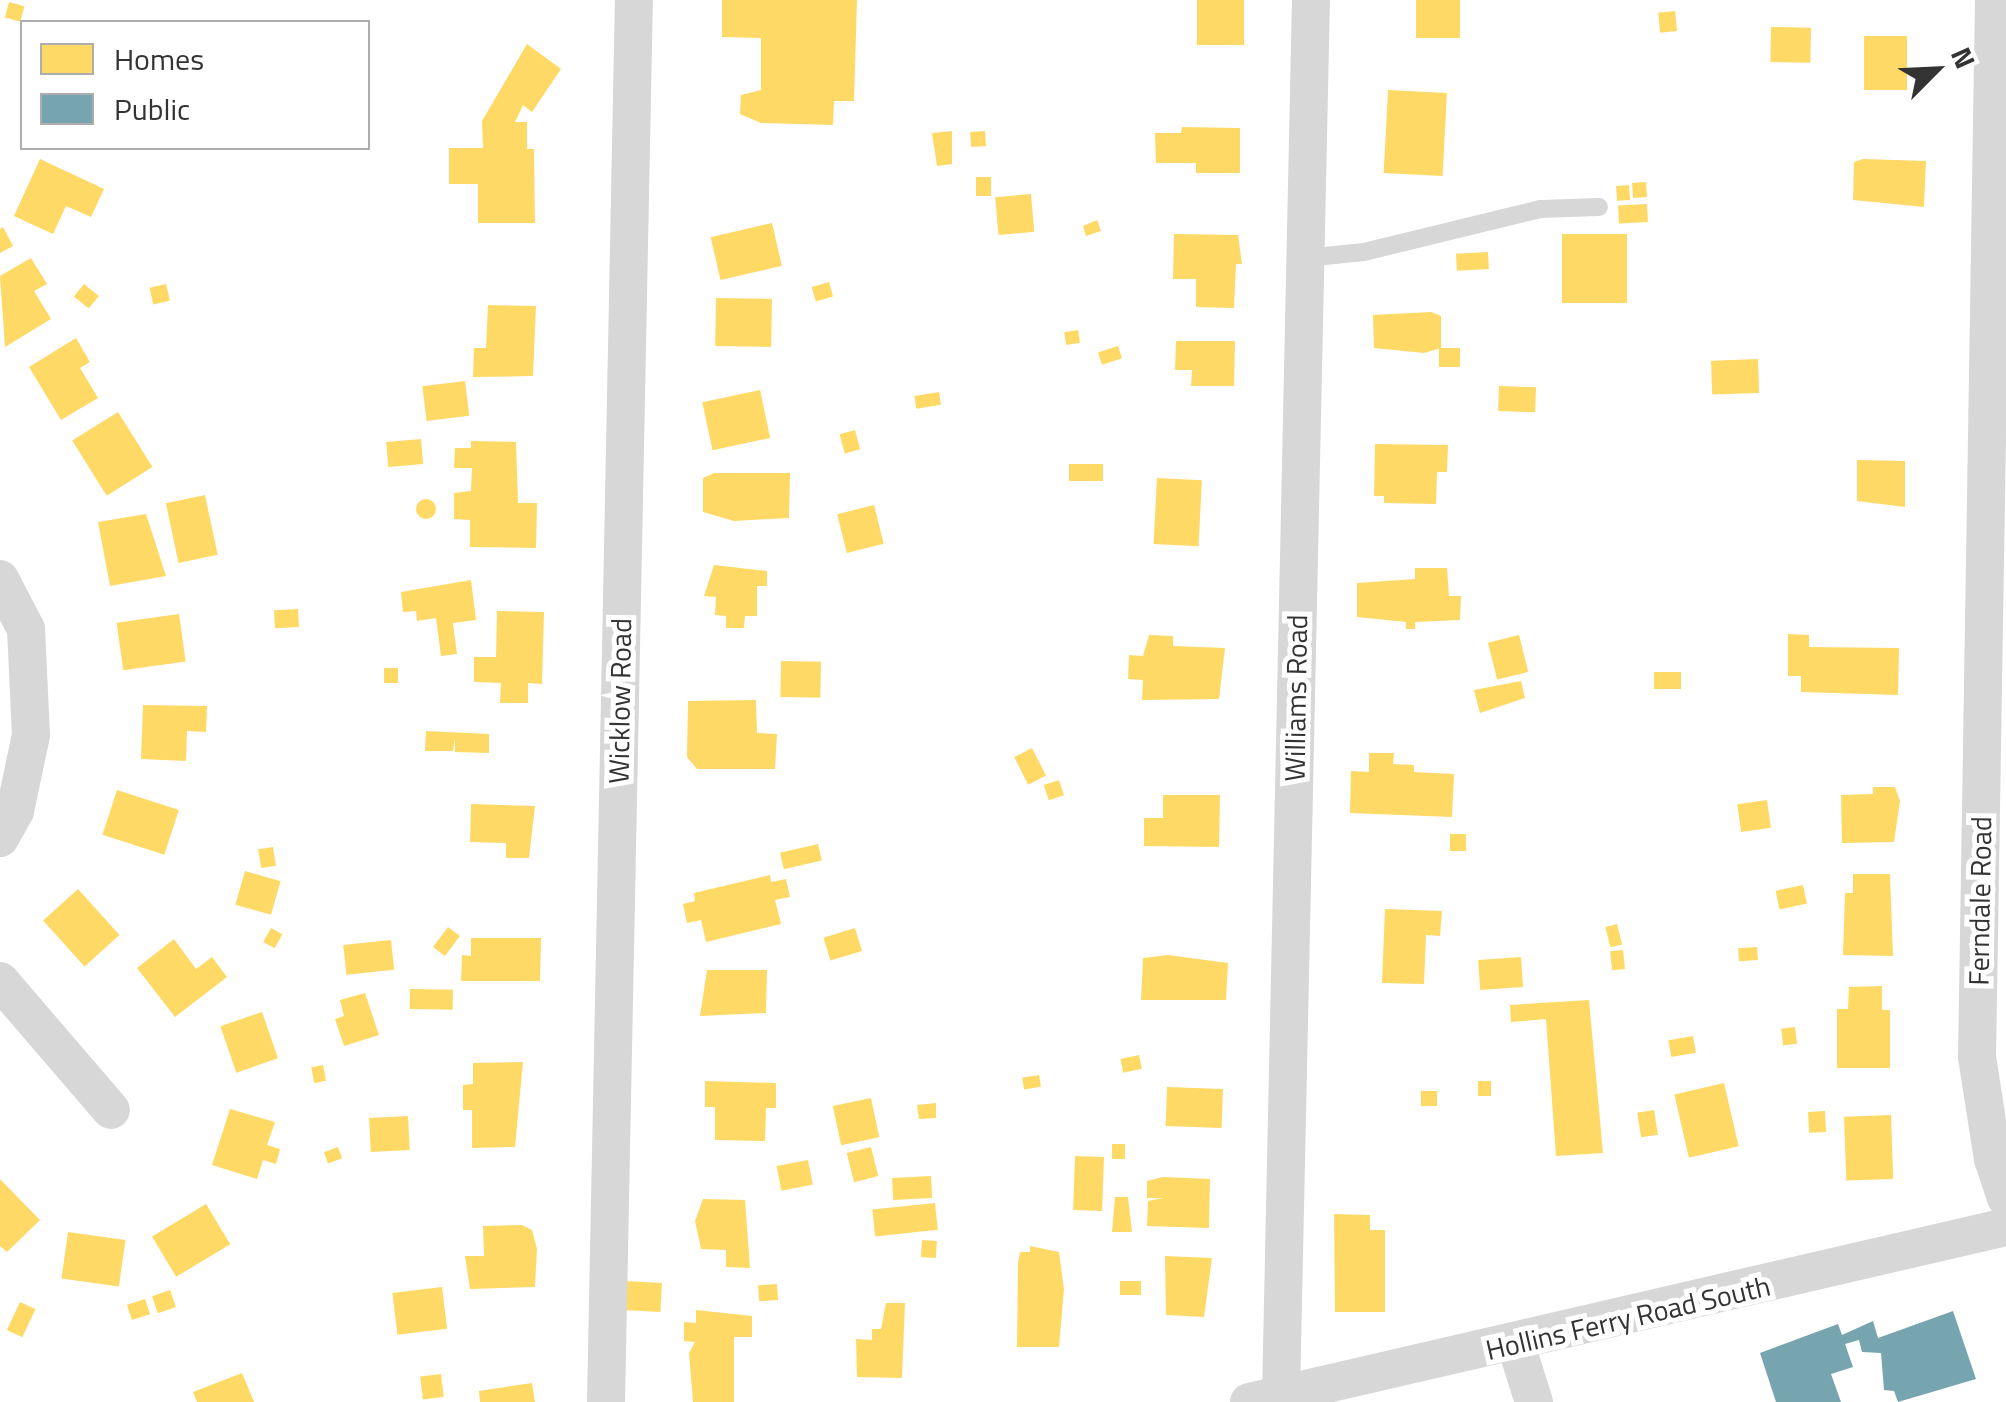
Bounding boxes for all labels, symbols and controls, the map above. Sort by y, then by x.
legend [20,20,370,150]
north arrow [1886,20,1986,120]
text: Homes [114,36,204,82]
text: N [1940,40,1987,75]
text: Public [114,86,190,132]
street label: Williams Road [1278,614,1314,782]
street label: Wicklow Road [602,618,638,784]
street label: Ferndale Road [1962,816,1998,986]
street label: Hollins Ferry Road South [1483,1269,1773,1367]

